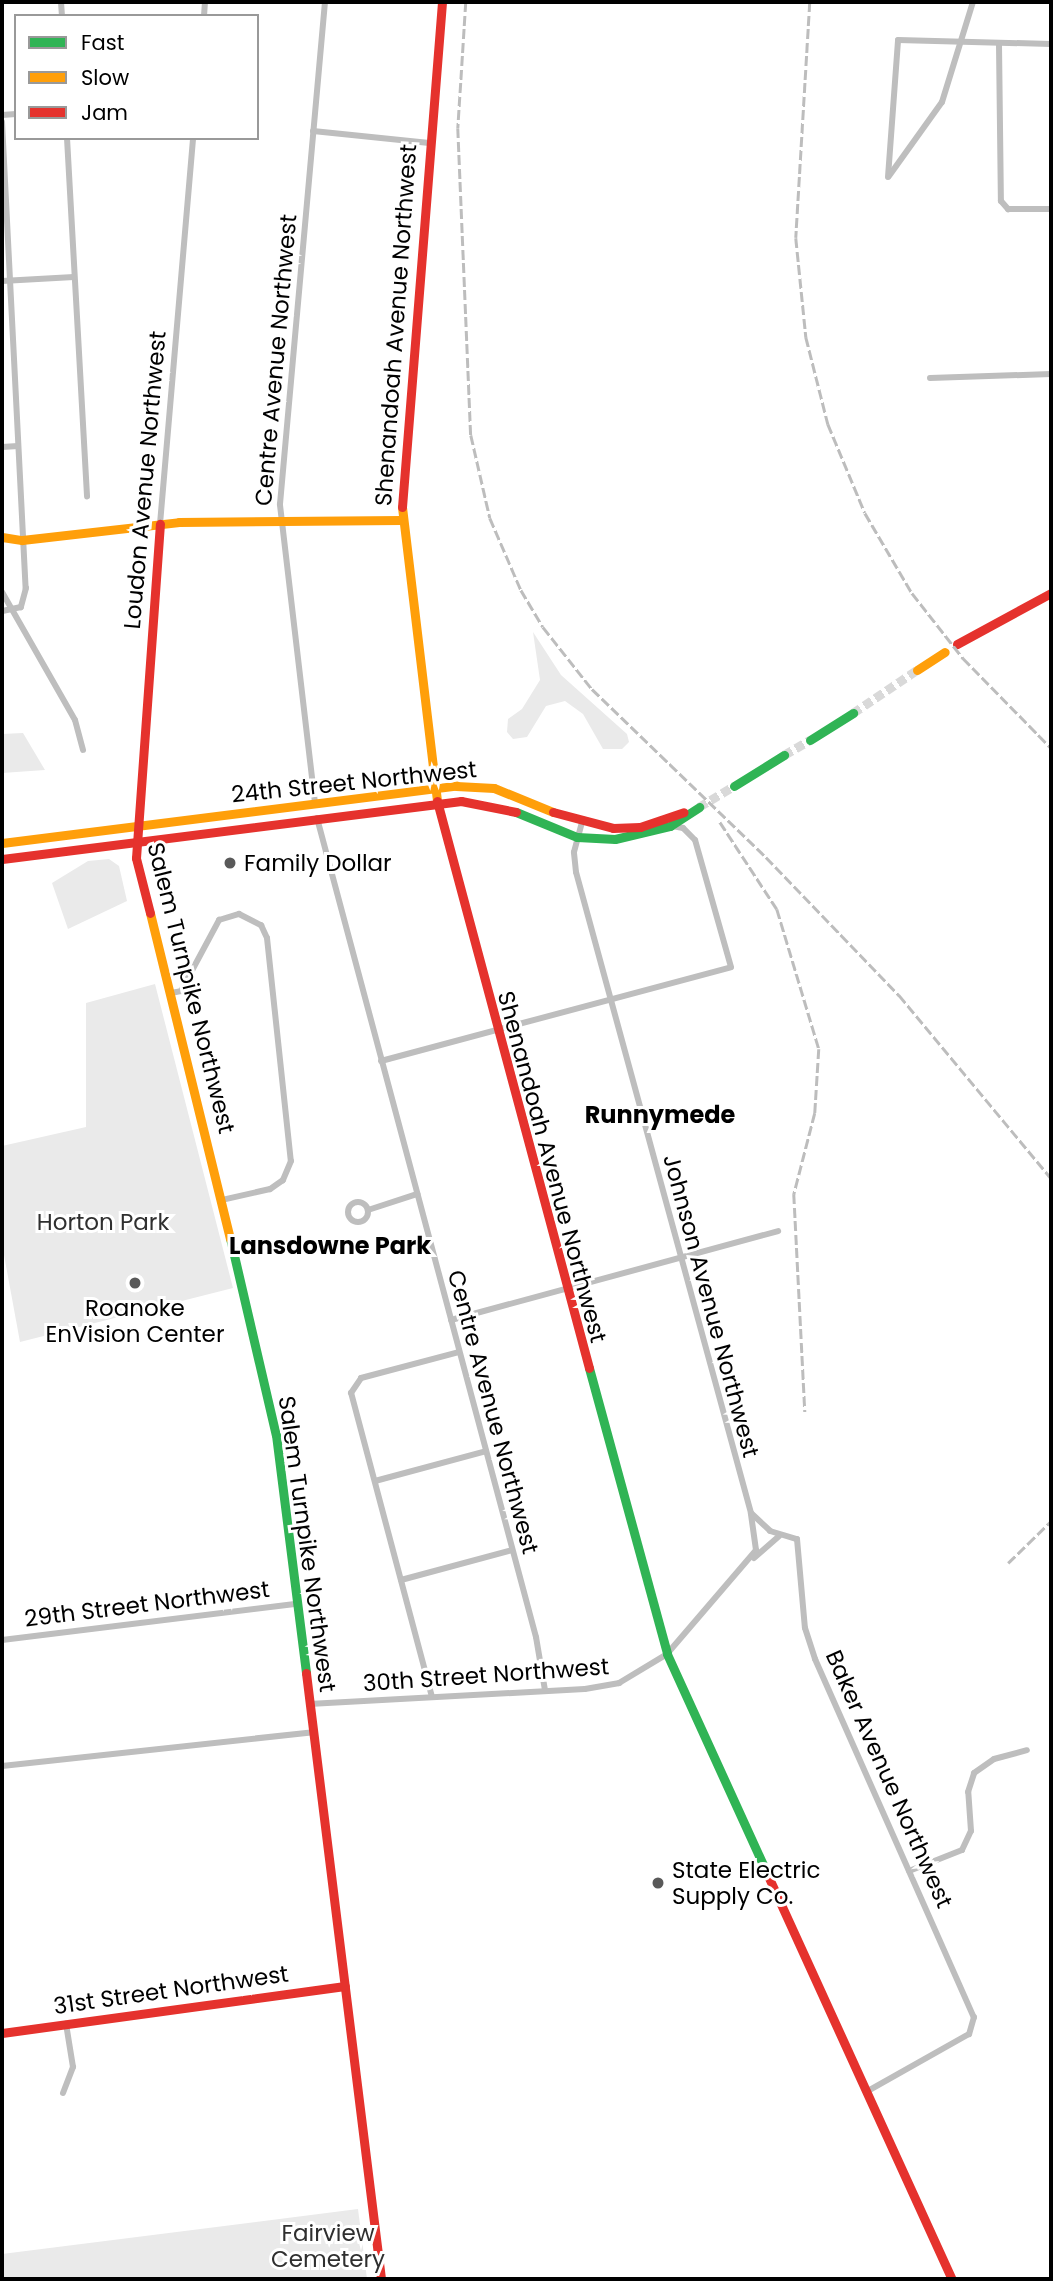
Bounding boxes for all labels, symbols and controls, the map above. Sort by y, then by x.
legend [14,14,259,140]
text: Fast [81,28,124,57]
text: Slow [81,63,129,92]
text: Jam [81,98,128,127]
street label: Shenandoah Avenue Northwest [370,143,422,507]
street label: Centre Avenue Northwest [249,213,303,507]
street label: Loudon Avenue Northwest [118,330,172,630]
street label: 24th Street Northwest [230,755,478,809]
street label: Salem Turnpike Northwest [141,840,241,1136]
place label: Family Dollar [244,849,392,877]
marker: Family Dollar [222,855,238,871]
street label: Shenandoah Avenue Northwest [492,988,612,1346]
district label: Runnymede [585,1101,735,1129]
street label: Johnson Avenue Northwest [657,1152,765,1460]
park label: Horton Park [37,1208,169,1236]
district label: Lansdowne Park [229,1232,431,1260]
street label: Centre Avenue Northwest [442,1267,544,1557]
marker: Roanoke EnVision Center [127,1275,143,1291]
place label: Roanoke EnVision Center [46,1294,224,1348]
street label: Salem Turnpike Northwest [273,1394,341,1694]
street label: 29th Street Northwest [23,1575,271,1633]
street label: Baker Avenue Northwest [820,1646,958,1912]
street label: 30th Street Northwest [362,1653,610,1697]
place label: State Electric Supply Co. [672,1856,820,1910]
marker: State Electric Supply Co. [650,1875,666,1891]
street label: 31st Street Northwest [52,1960,290,2020]
park label: Fairview Cemetery [271,2219,385,2273]

